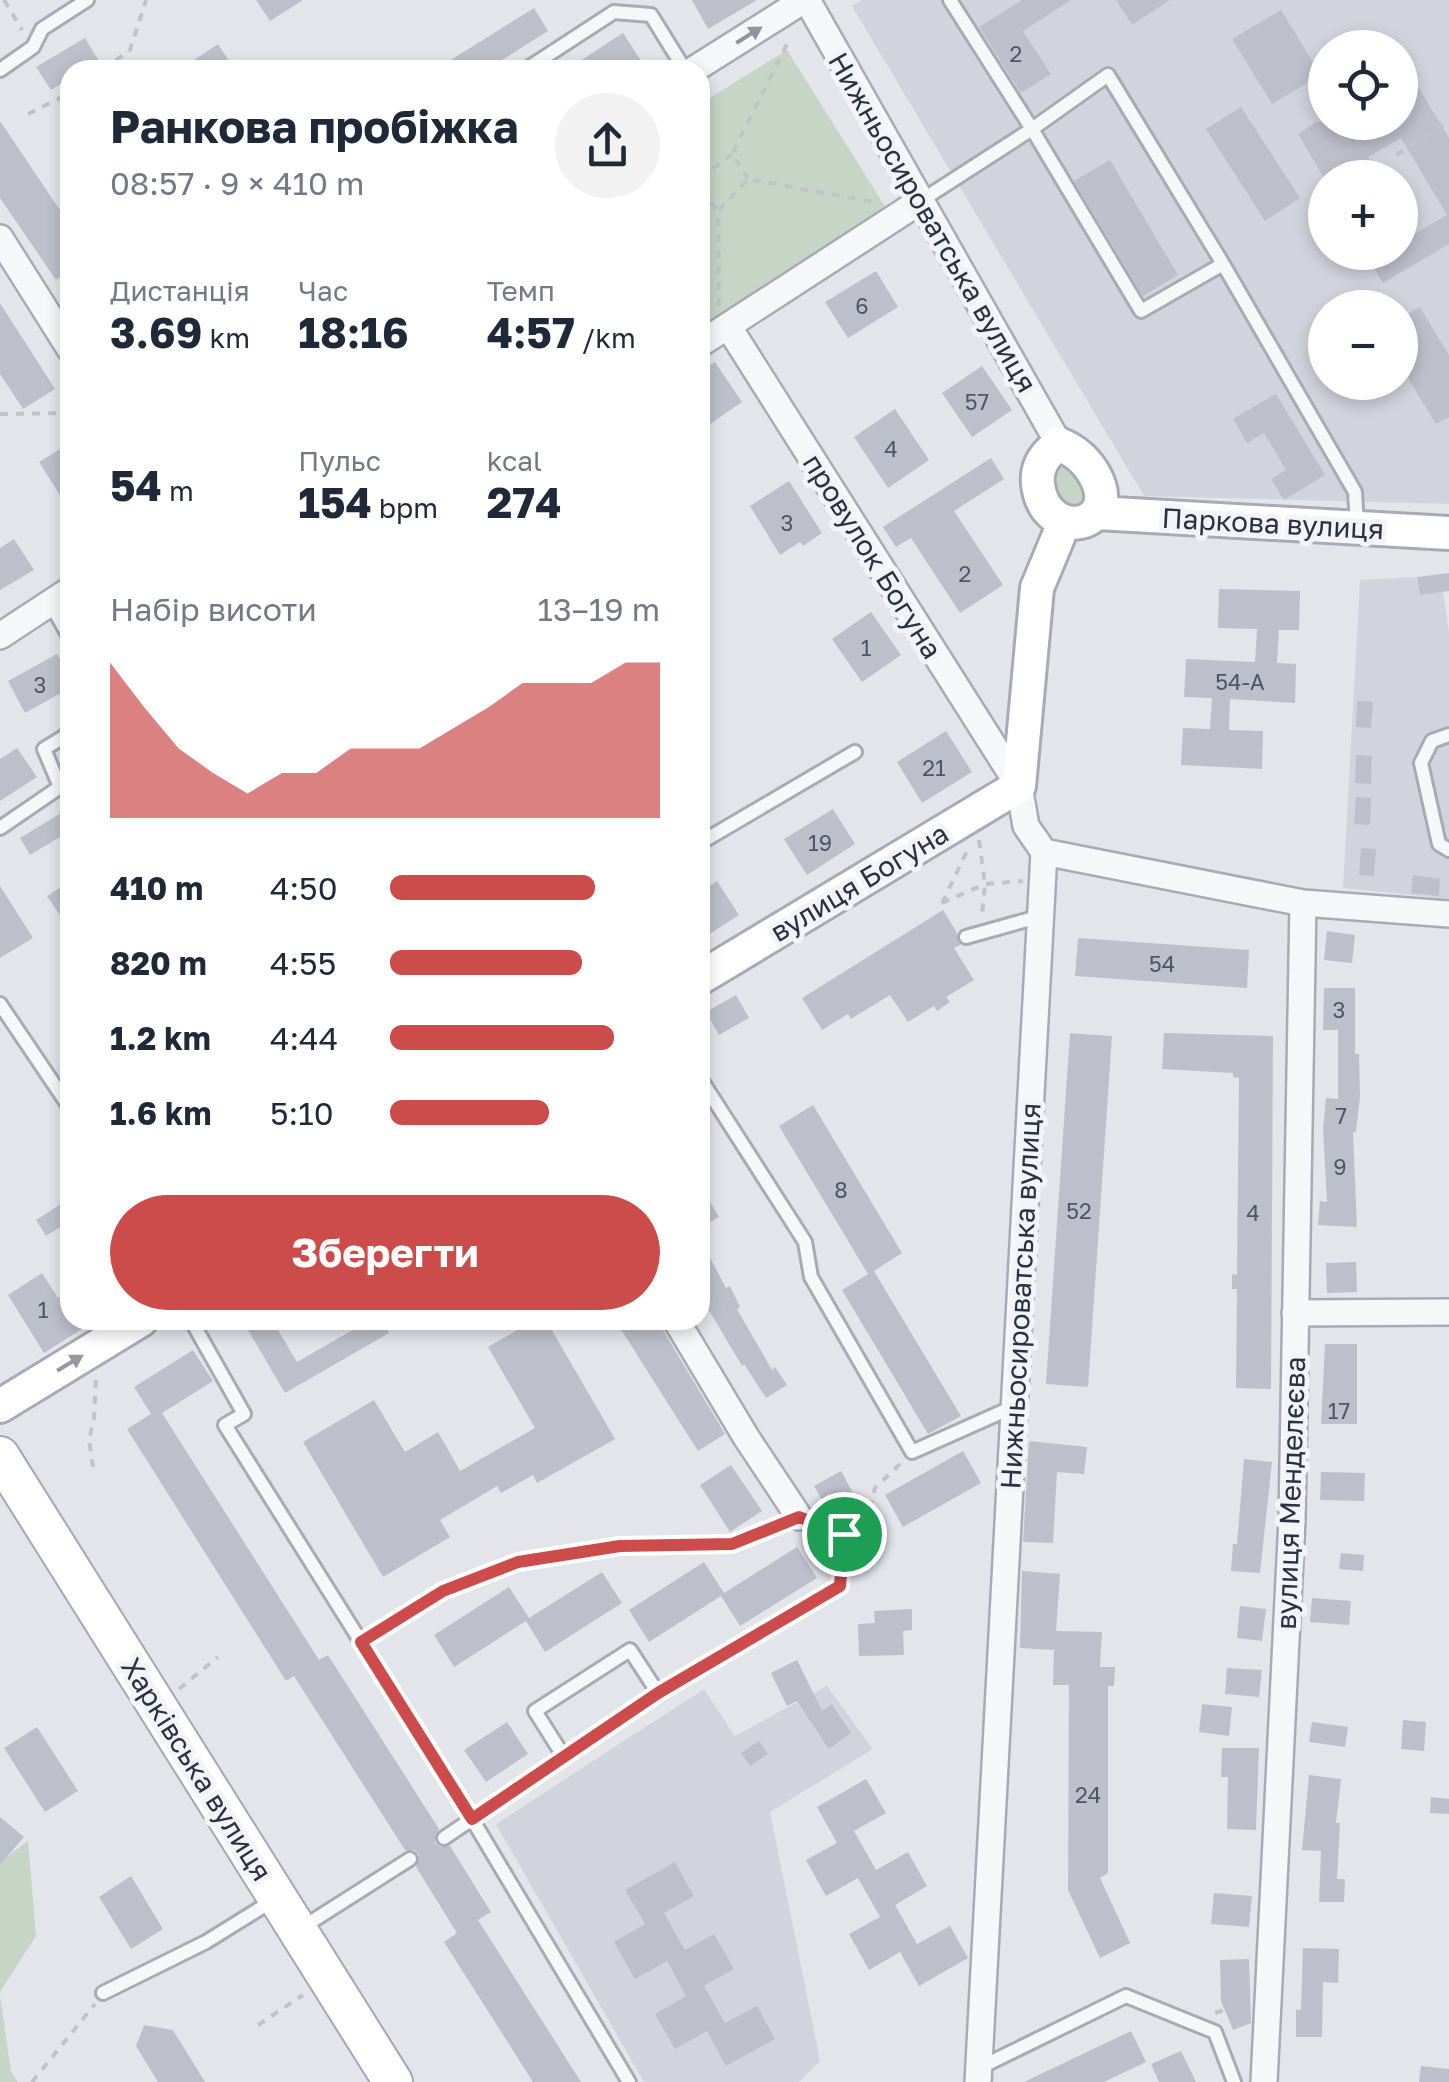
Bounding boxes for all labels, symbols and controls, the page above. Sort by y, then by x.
one-way arrow [735,27,763,44]
map controls [1308,30,1418,400]
button: locate [1308,30,1418,140]
house number: 2 [1010,40,1022,67]
street label: Нижньосироватська вулиця [822,46,1044,398]
button: share [555,93,660,198]
text: Ранкова пробіжка [110,99,519,153]
button: + [1308,160,1418,270]
text: 08:57 · 9 × 410 m [110,164,364,202]
text: Дистанція [110,274,250,307]
text: Час [298,274,348,307]
text: Темп [487,274,555,307]
button: − [1308,290,1418,400]
house number: 6 [855,292,869,319]
text: 3.69 [110,307,202,357]
text: 18:16 [298,307,409,357]
text: 4:57 [487,307,575,357]
text: km [202,321,250,354]
text: /km [575,321,636,354]
house number: 57 [965,388,989,415]
house number: 4 [884,435,898,462]
text: Пульс [298,444,381,477]
text: kcal [487,444,542,477]
street label: провулок Богуна [797,448,949,664]
text: 54 [110,460,162,510]
text: m [162,474,194,507]
text: 154 [298,477,372,527]
text: 274 [487,477,561,527]
text: bpm [372,491,438,524]
street label: Паркова вулиця [1161,501,1385,545]
house number: 3 [781,509,793,536]
house number: 2 [959,560,971,587]
text: Набір висоти [110,590,317,628]
text: 13–19 m [538,590,660,628]
house number: 1 [861,634,872,661]
house number: 54-А [1215,668,1265,695]
house number: 3 [34,671,46,698]
house number: 21 [922,754,946,781]
street label: вулиця Богуна [764,816,954,948]
house number: 19 [808,829,832,856]
text: 410 m [110,869,203,907]
text: 4:50 [270,869,338,907]
text: 820 m [110,944,207,982]
text: 4:55 [270,944,336,982]
house number: 54 [1149,950,1175,977]
house number: 3 [1333,996,1345,1023]
text: 1.2 km [110,1019,211,1057]
text: 4:44 [270,1019,338,1057]
text: 1.6 km [110,1094,212,1132]
text: 5:10 [270,1094,334,1132]
street label: Нижньосироватська вулиця [993,1102,1047,1490]
house number: 7 [1335,1102,1347,1129]
house number: 9 [1333,1153,1347,1180]
house number: 8 [834,1176,848,1203]
button: Зберегти [110,1195,660,1310]
house number: 52 [1066,1197,1092,1224]
house number: 4 [1246,1199,1260,1226]
house number: 1 [38,1296,49,1323]
one-way arrow [56,1355,84,1372]
street label: вулиця Менделєєва [1269,1356,1311,1630]
house number: 17 [1328,1397,1350,1424]
pin [802,1492,887,1577]
icon: arrive [817,1507,872,1562]
street label: Харківська вулиця [115,1651,279,1887]
house number: 24 [1075,1781,1101,1808]

